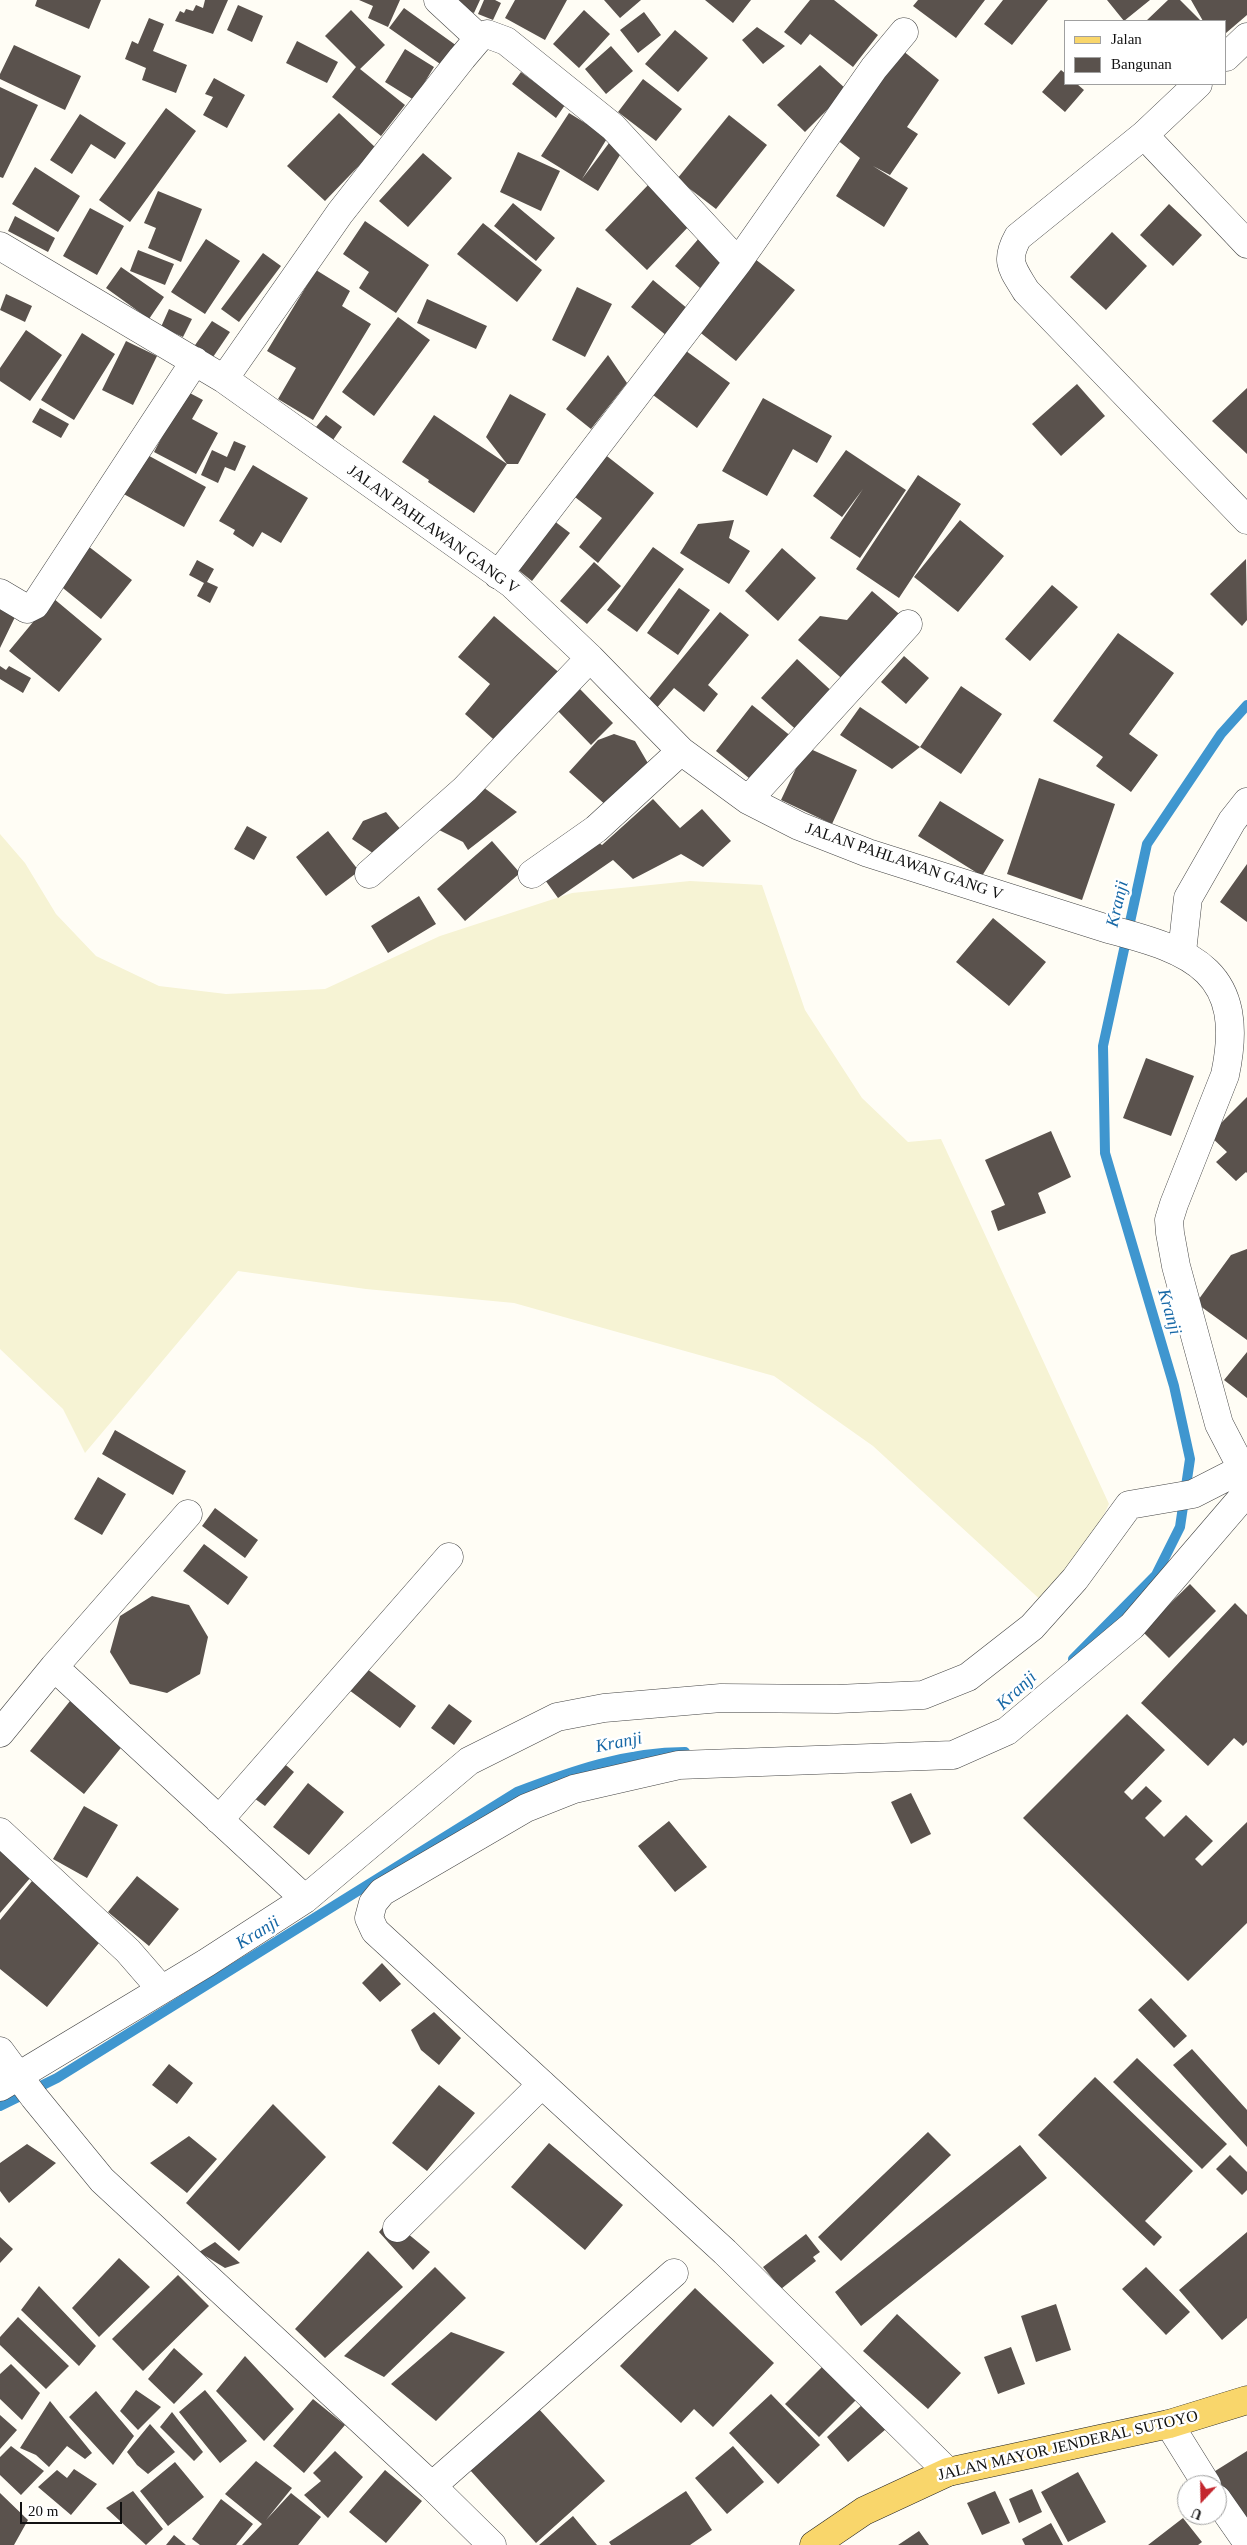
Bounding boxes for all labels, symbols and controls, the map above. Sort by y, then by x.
legend [1064,20,1227,85]
text: Jalan [1111,31,1142,47]
text: Bangunan [1111,56,1172,72]
street label: JALAN PAHLAWAN GANG V [343,461,523,599]
street label: JALAN PAHLAWAN GANG V [803,819,1005,905]
water label: Kranji [1102,879,1134,929]
water label: Kranji [1152,1286,1186,1338]
water label: Kranji [992,1667,1042,1715]
water label: Kranji [594,1728,644,1758]
water label: Kranji [232,1911,284,1955]
street label: JALAN MAYOR JENDERAL SUTOYO [936,2407,1200,2485]
north arrow [1177,2475,1227,2525]
scale bar [22,2492,125,2524]
text: 20 m [28,2503,58,2519]
text: U [1189,2505,1204,2522]

